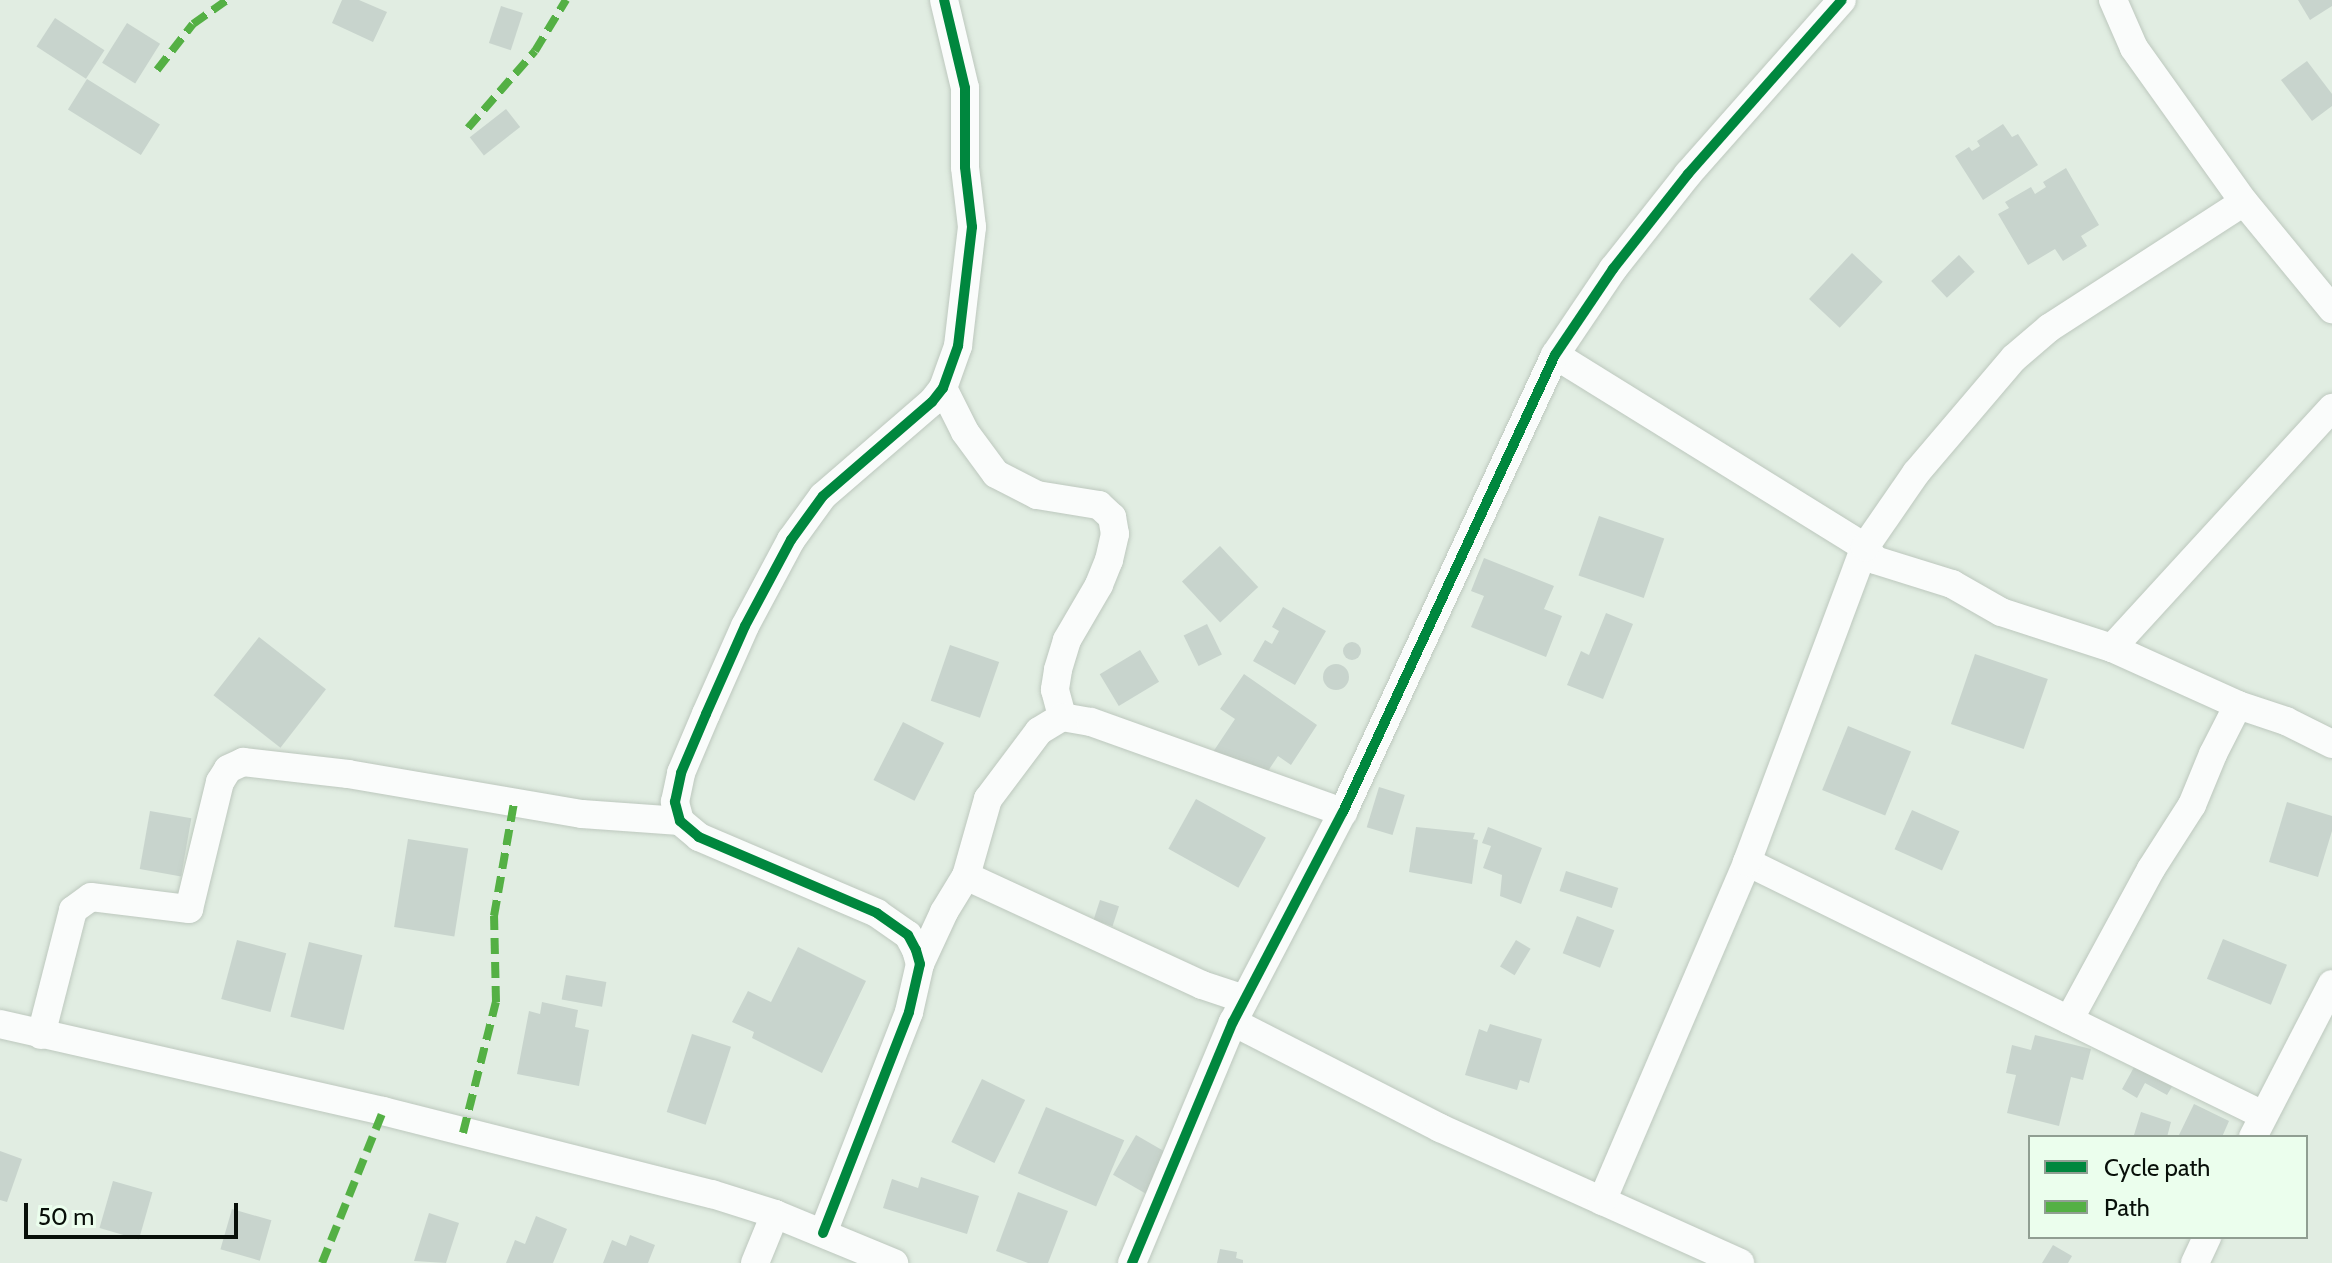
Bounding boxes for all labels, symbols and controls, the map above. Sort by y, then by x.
legend [2028,1135,2308,1239]
text: Cycle path [2104,1153,2210,1182]
scale bar [28,1187,242,1237]
text: Path [2104,1193,2150,1222]
text: 50 m [38,1202,94,1231]

